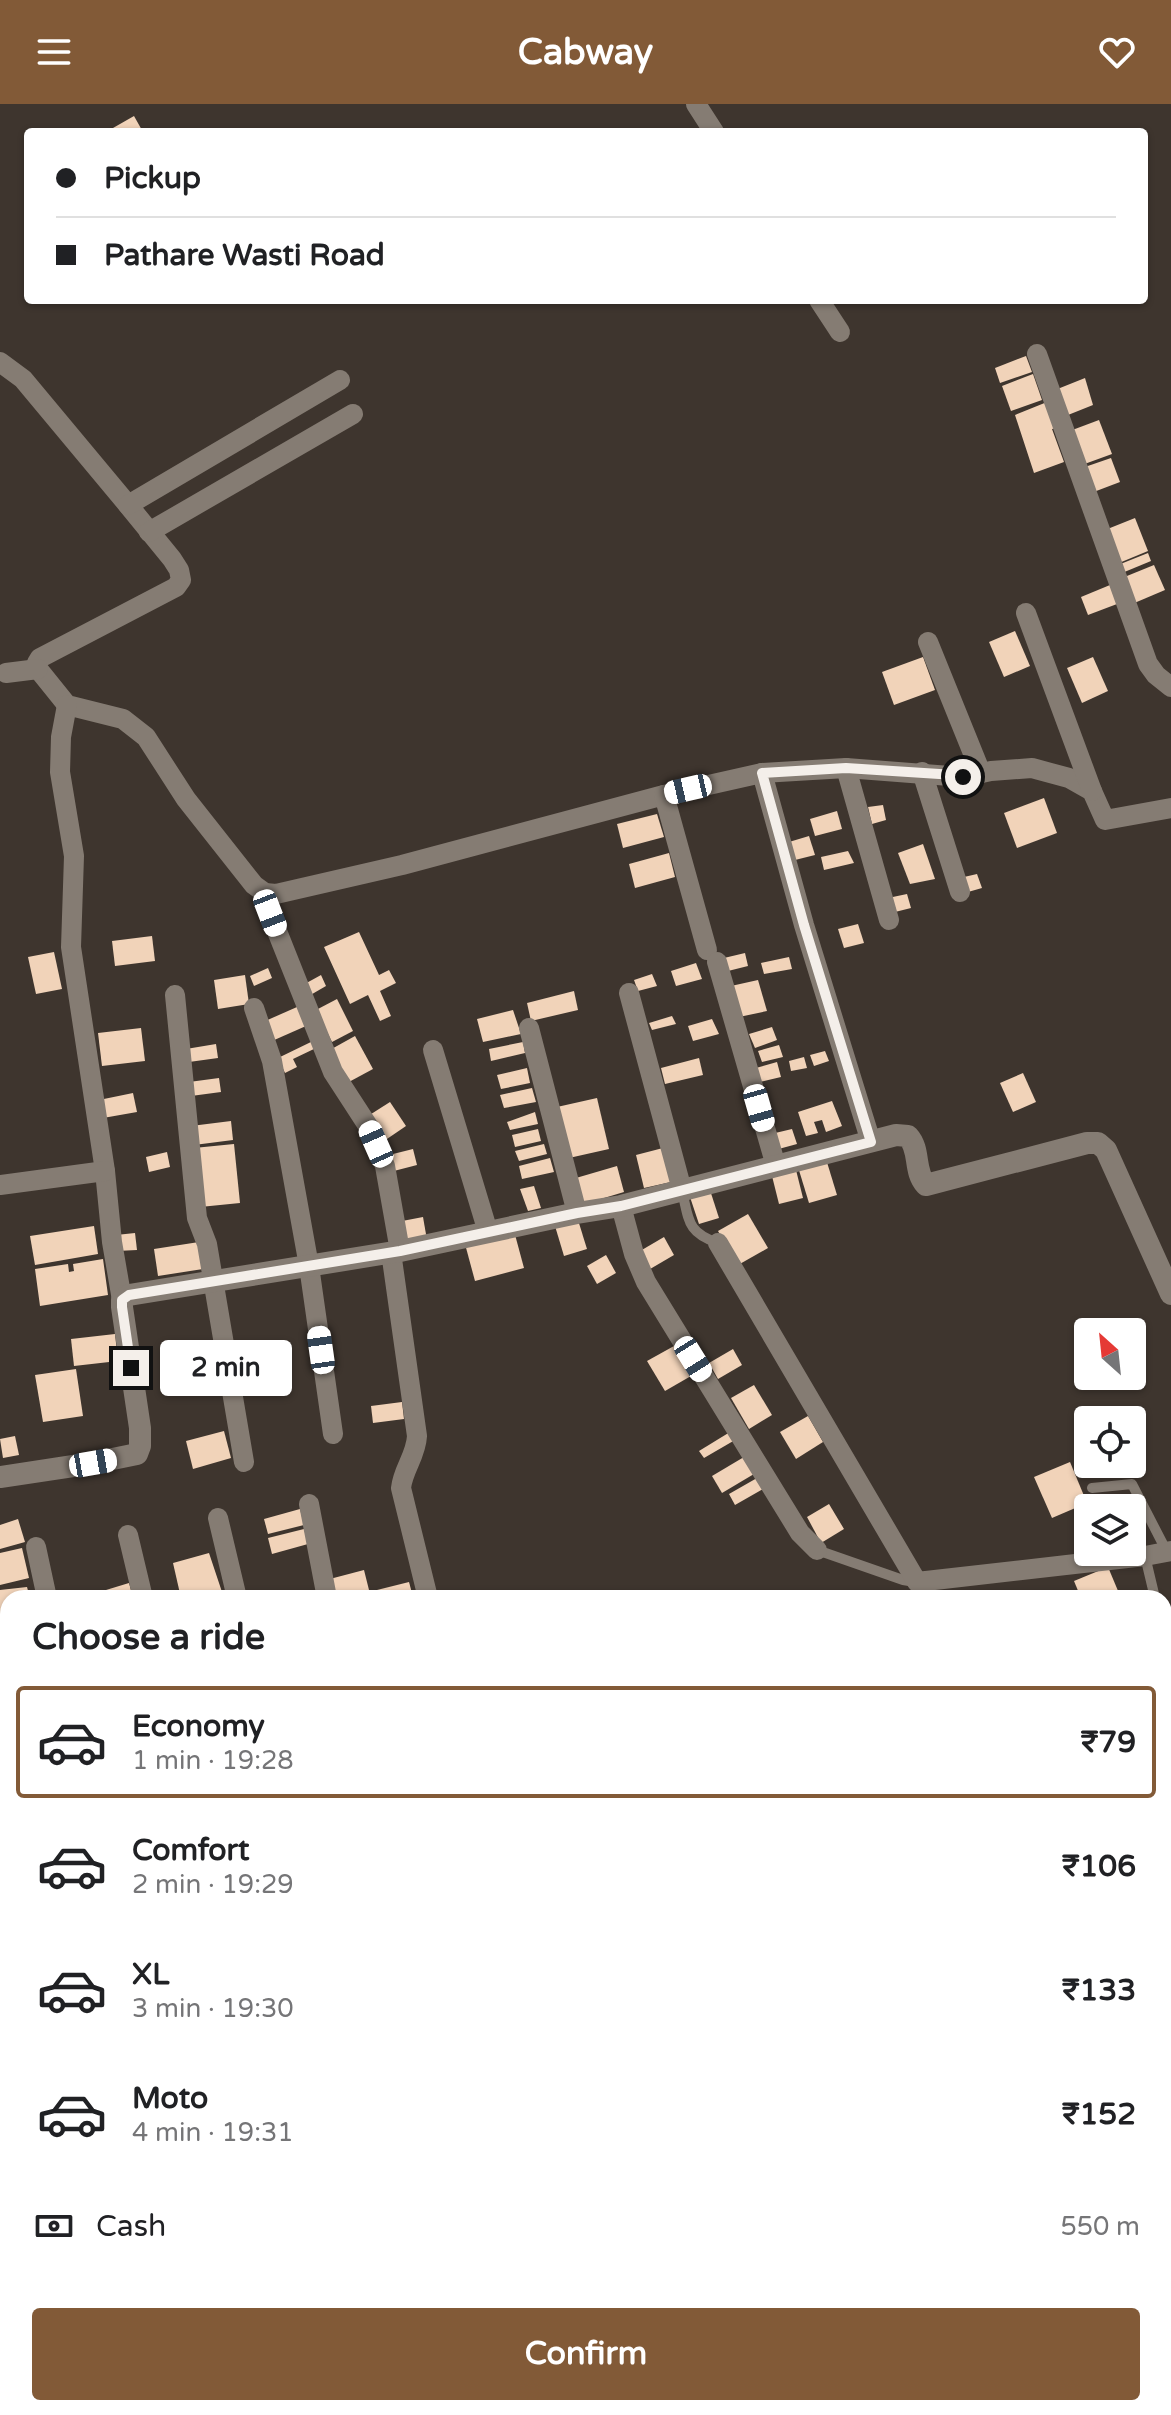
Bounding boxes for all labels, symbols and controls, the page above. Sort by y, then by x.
icon: menu [32,30,76,74]
icon: heart [1095,30,1139,74]
text: Cabway [518,31,653,74]
text: Pickup [104,160,201,197]
text: Pathare Wasti Road [104,237,385,274]
route start [945,759,981,795]
car [662,772,714,806]
car [250,886,290,940]
car [741,1082,777,1134]
car [355,1117,397,1171]
north arrow [1074,1318,1146,1390]
map controls [1074,1318,1146,1566]
car [306,1325,336,1375]
car [670,1332,716,1386]
callout: 2 min [159,1340,291,1396]
route end [113,1350,149,1386]
text: 2 min [191,1352,261,1383]
button: locate [1074,1406,1146,1478]
car [67,1447,119,1479]
button: layers [1074,1494,1146,1566]
text: Choose a ride [32,1616,265,1659]
icon: car [36,1706,108,1778]
text: Economy [132,1708,265,1745]
text: ₹79 [1081,1724,1136,1761]
text: 1 min · 19:28 [132,1745,294,1776]
icon: car [36,1830,108,1902]
text: Comfort [132,1832,250,1869]
text: ₹106 [1062,1848,1136,1885]
text: 2 min · 19:29 [132,1869,294,1900]
icon: car [36,1954,108,2026]
text: XL [132,1956,169,1993]
text: ₹133 [1062,1972,1136,2009]
text: 3 min · 19:30 [132,1993,294,2024]
icon: car [36,2078,108,2150]
text: Moto [132,2080,208,2117]
text: ₹152 [1062,2096,1136,2133]
text: 4 min · 19:31 [132,2117,294,2148]
icon: cash [32,2204,76,2248]
text: Cash [96,2208,166,2245]
text: 550 m [1060,2211,1140,2242]
button: Confirm [32,2308,1140,2400]

